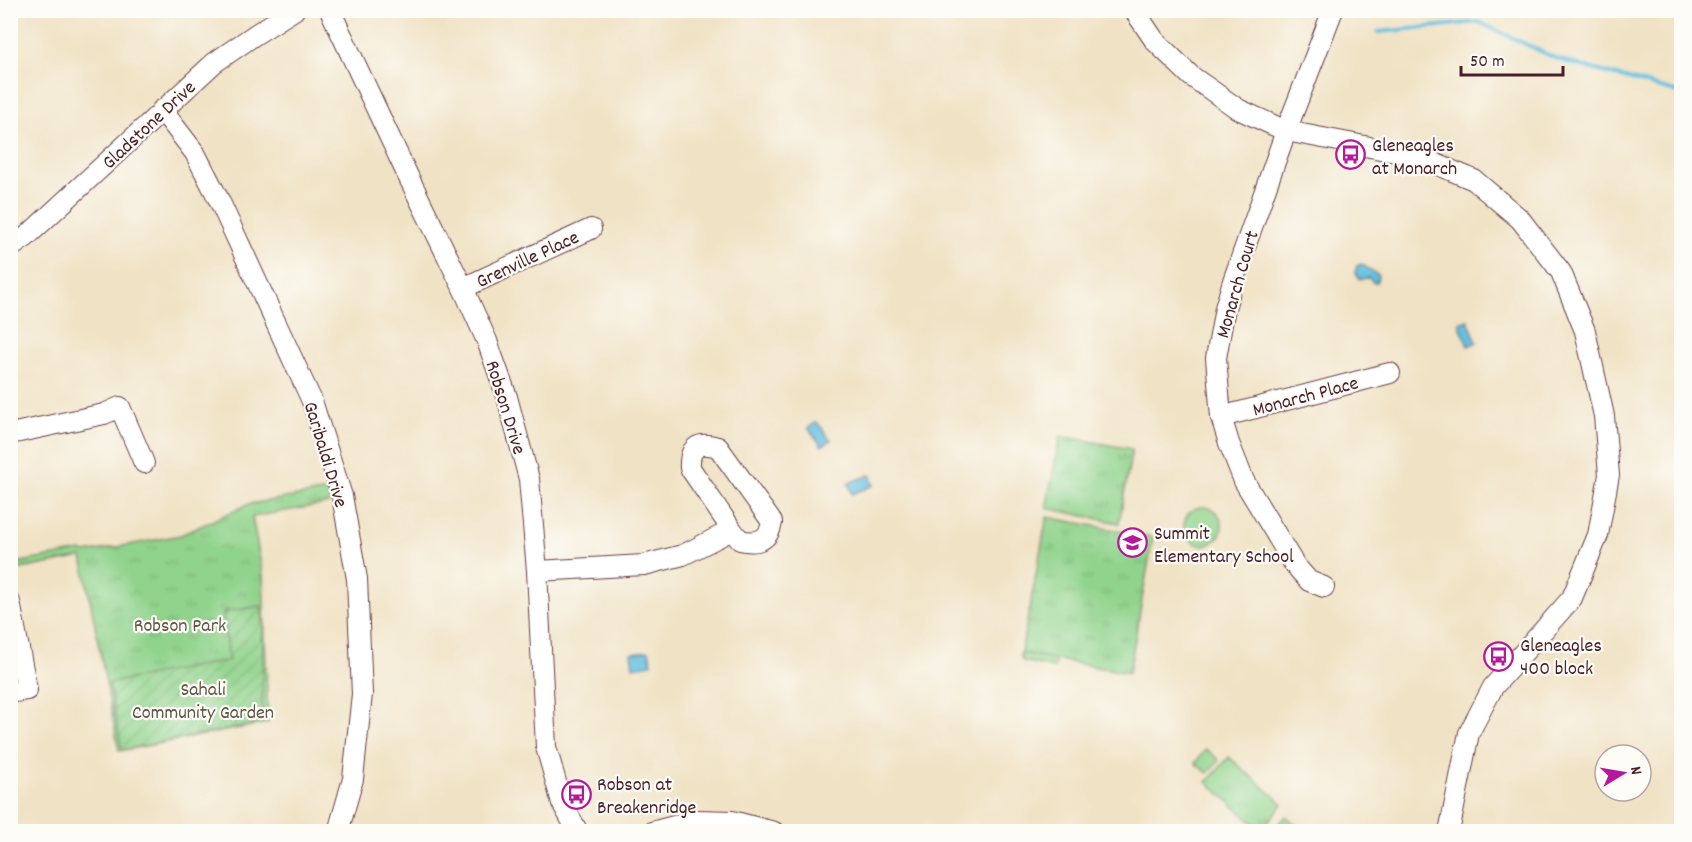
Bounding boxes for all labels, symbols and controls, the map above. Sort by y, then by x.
scale bar [1461,39,1563,77]
text: 50 m [1470,50,1505,75]
street label: Gladstone Drive [97,75,203,177]
place label: Gleneagles at Monarch [1372,133,1457,184]
bus stop icon: Gleneagles at Monarch [1335,139,1367,171]
street label: Grenville Place [472,225,584,297]
street label: Monarch Court [1210,228,1268,342]
street label: Robson Drive [477,357,532,459]
street label: Monarch Place [1250,370,1362,425]
street label: Garibaldi Drive [295,398,354,512]
place label: Summit Elementary School [1154,521,1294,572]
school or university icon: Summit Elementary School [1117,527,1149,559]
park label: Robson Park [134,613,226,641]
place label: Gleneagles 400 block [1520,633,1602,684]
bus stop icon: Gleneagles 400 block [1483,640,1515,672]
park label: Sahali Community Garden [132,677,274,728]
north arrow [1593,743,1653,803]
text: N [1623,765,1647,777]
place label: Robson at Breakenridge [597,772,697,823]
bus stop icon: Robson at Breakenridge [560,778,592,810]

